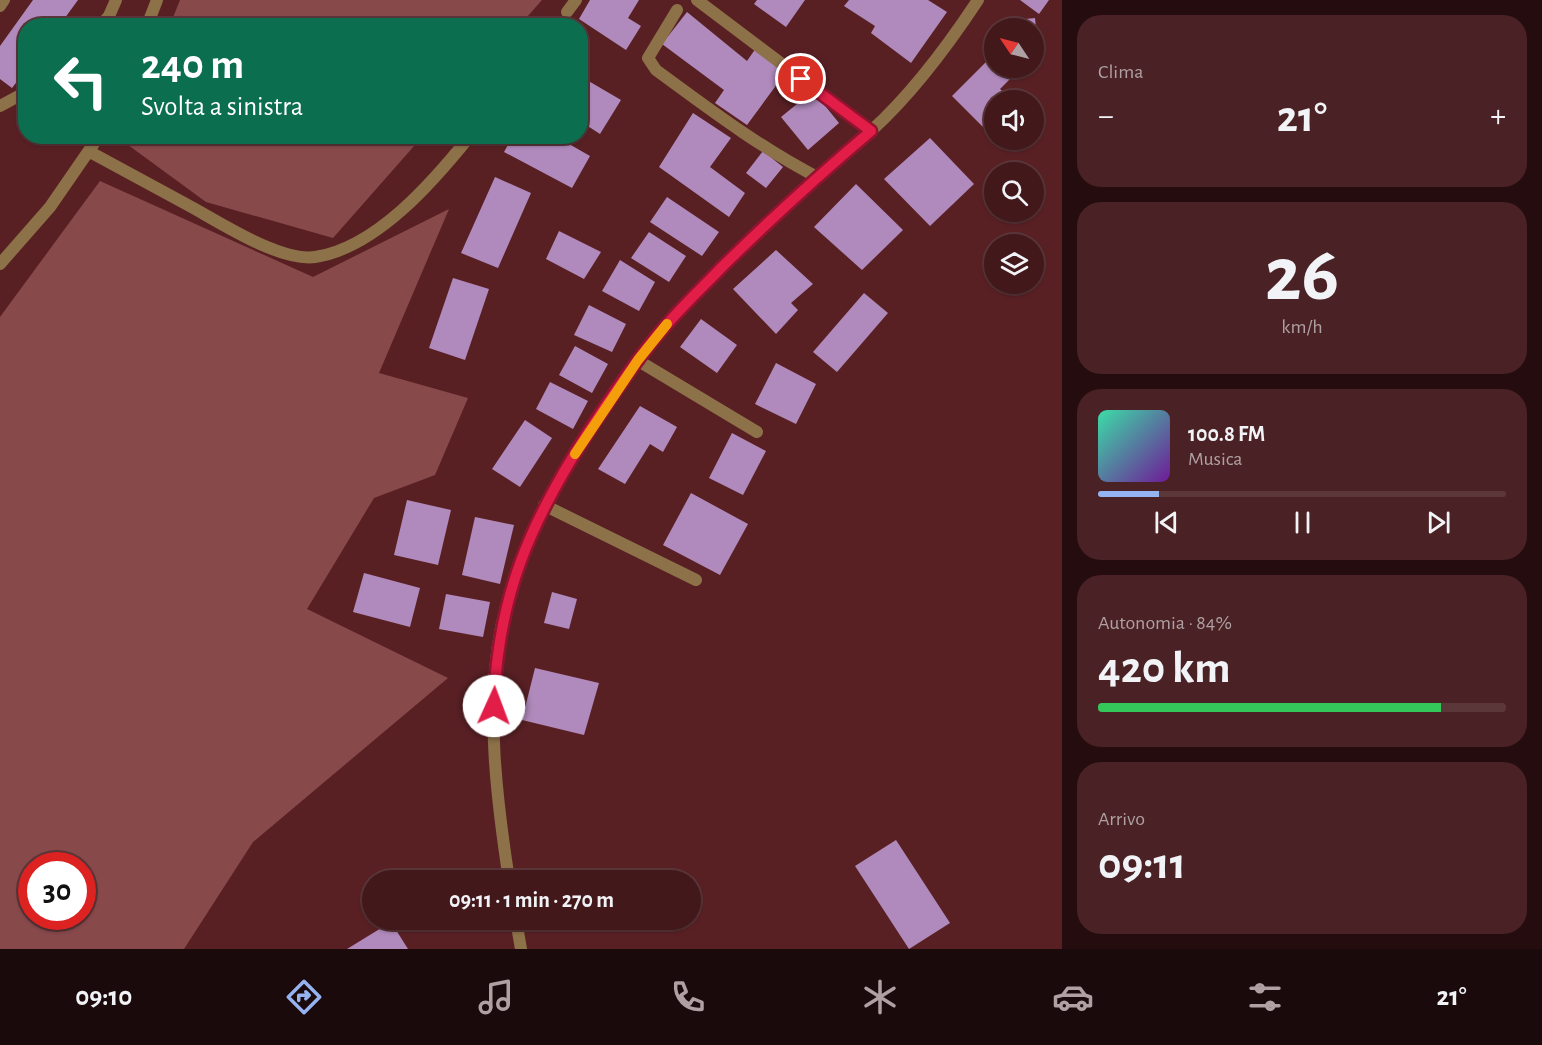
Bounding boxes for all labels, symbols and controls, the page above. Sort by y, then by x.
north arrow [984,18,1044,78]
map controls [984,18,1044,294]
icon: left [42,42,120,120]
text: 240 m [141,44,244,86]
pin [775,53,826,104]
icon: arrive [784,62,817,95]
text: Clima [1098,62,1143,82]
button: sound [984,90,1044,150]
text: Svolta a sinistra [141,93,303,120]
text: 21° [1277,95,1327,140]
text: − [1098,100,1114,133]
text: + [1490,100,1506,133]
button: search [984,162,1044,222]
button: layers [984,234,1044,294]
text: 26 [1265,237,1339,315]
text: km/h [1281,317,1323,337]
text: 100.8 FM [1188,423,1265,445]
text: Musica [1188,449,1243,469]
icon: previous [1150,506,1183,539]
icon: pause [1286,506,1319,539]
icon: next [1422,506,1455,539]
text: Autonomia · 84% [1098,613,1232,633]
text: 420 km [1098,646,1231,691]
position arrow [462,674,526,738]
text: Arrivo [1098,809,1145,829]
text: 09:11 [1098,842,1186,887]
speed limit sign: 30 [18,852,96,930]
text: 09:11 · 1 min · 270 m [449,889,614,911]
icon: directions [283,976,325,1018]
icon: music [475,976,517,1018]
icon: phone [667,976,709,1018]
icon: climate [859,976,901,1018]
icon: car [1052,976,1094,1018]
icon: filters [1244,976,1286,1018]
text: 09:10 [75,983,132,1010]
text: 21° [1436,983,1467,1010]

